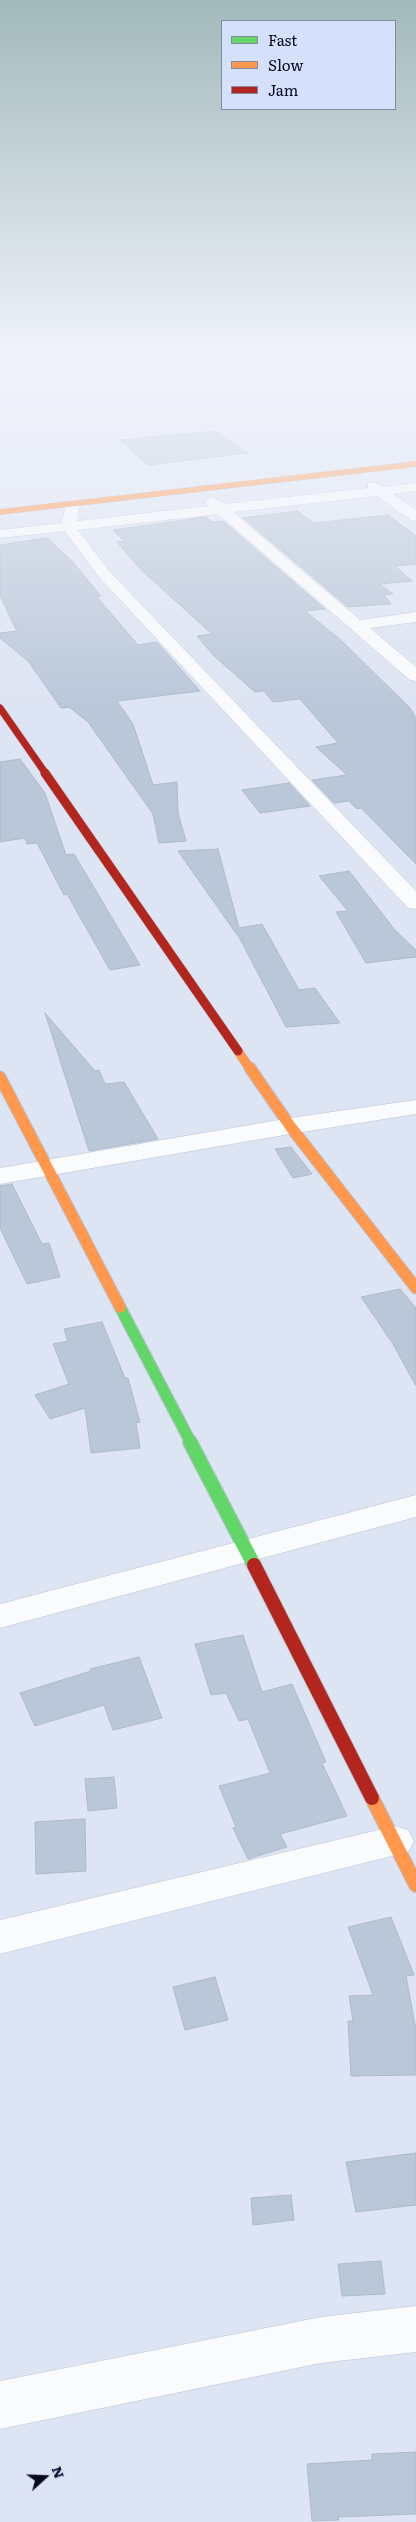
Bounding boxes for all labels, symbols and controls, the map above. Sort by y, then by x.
legend [221,20,396,110]
text: Fast [268,28,297,51]
text: Slow [268,53,303,76]
text: Jam [268,78,298,101]
north arrow [20,2452,70,2502]
text: N [48,2463,71,2481]

